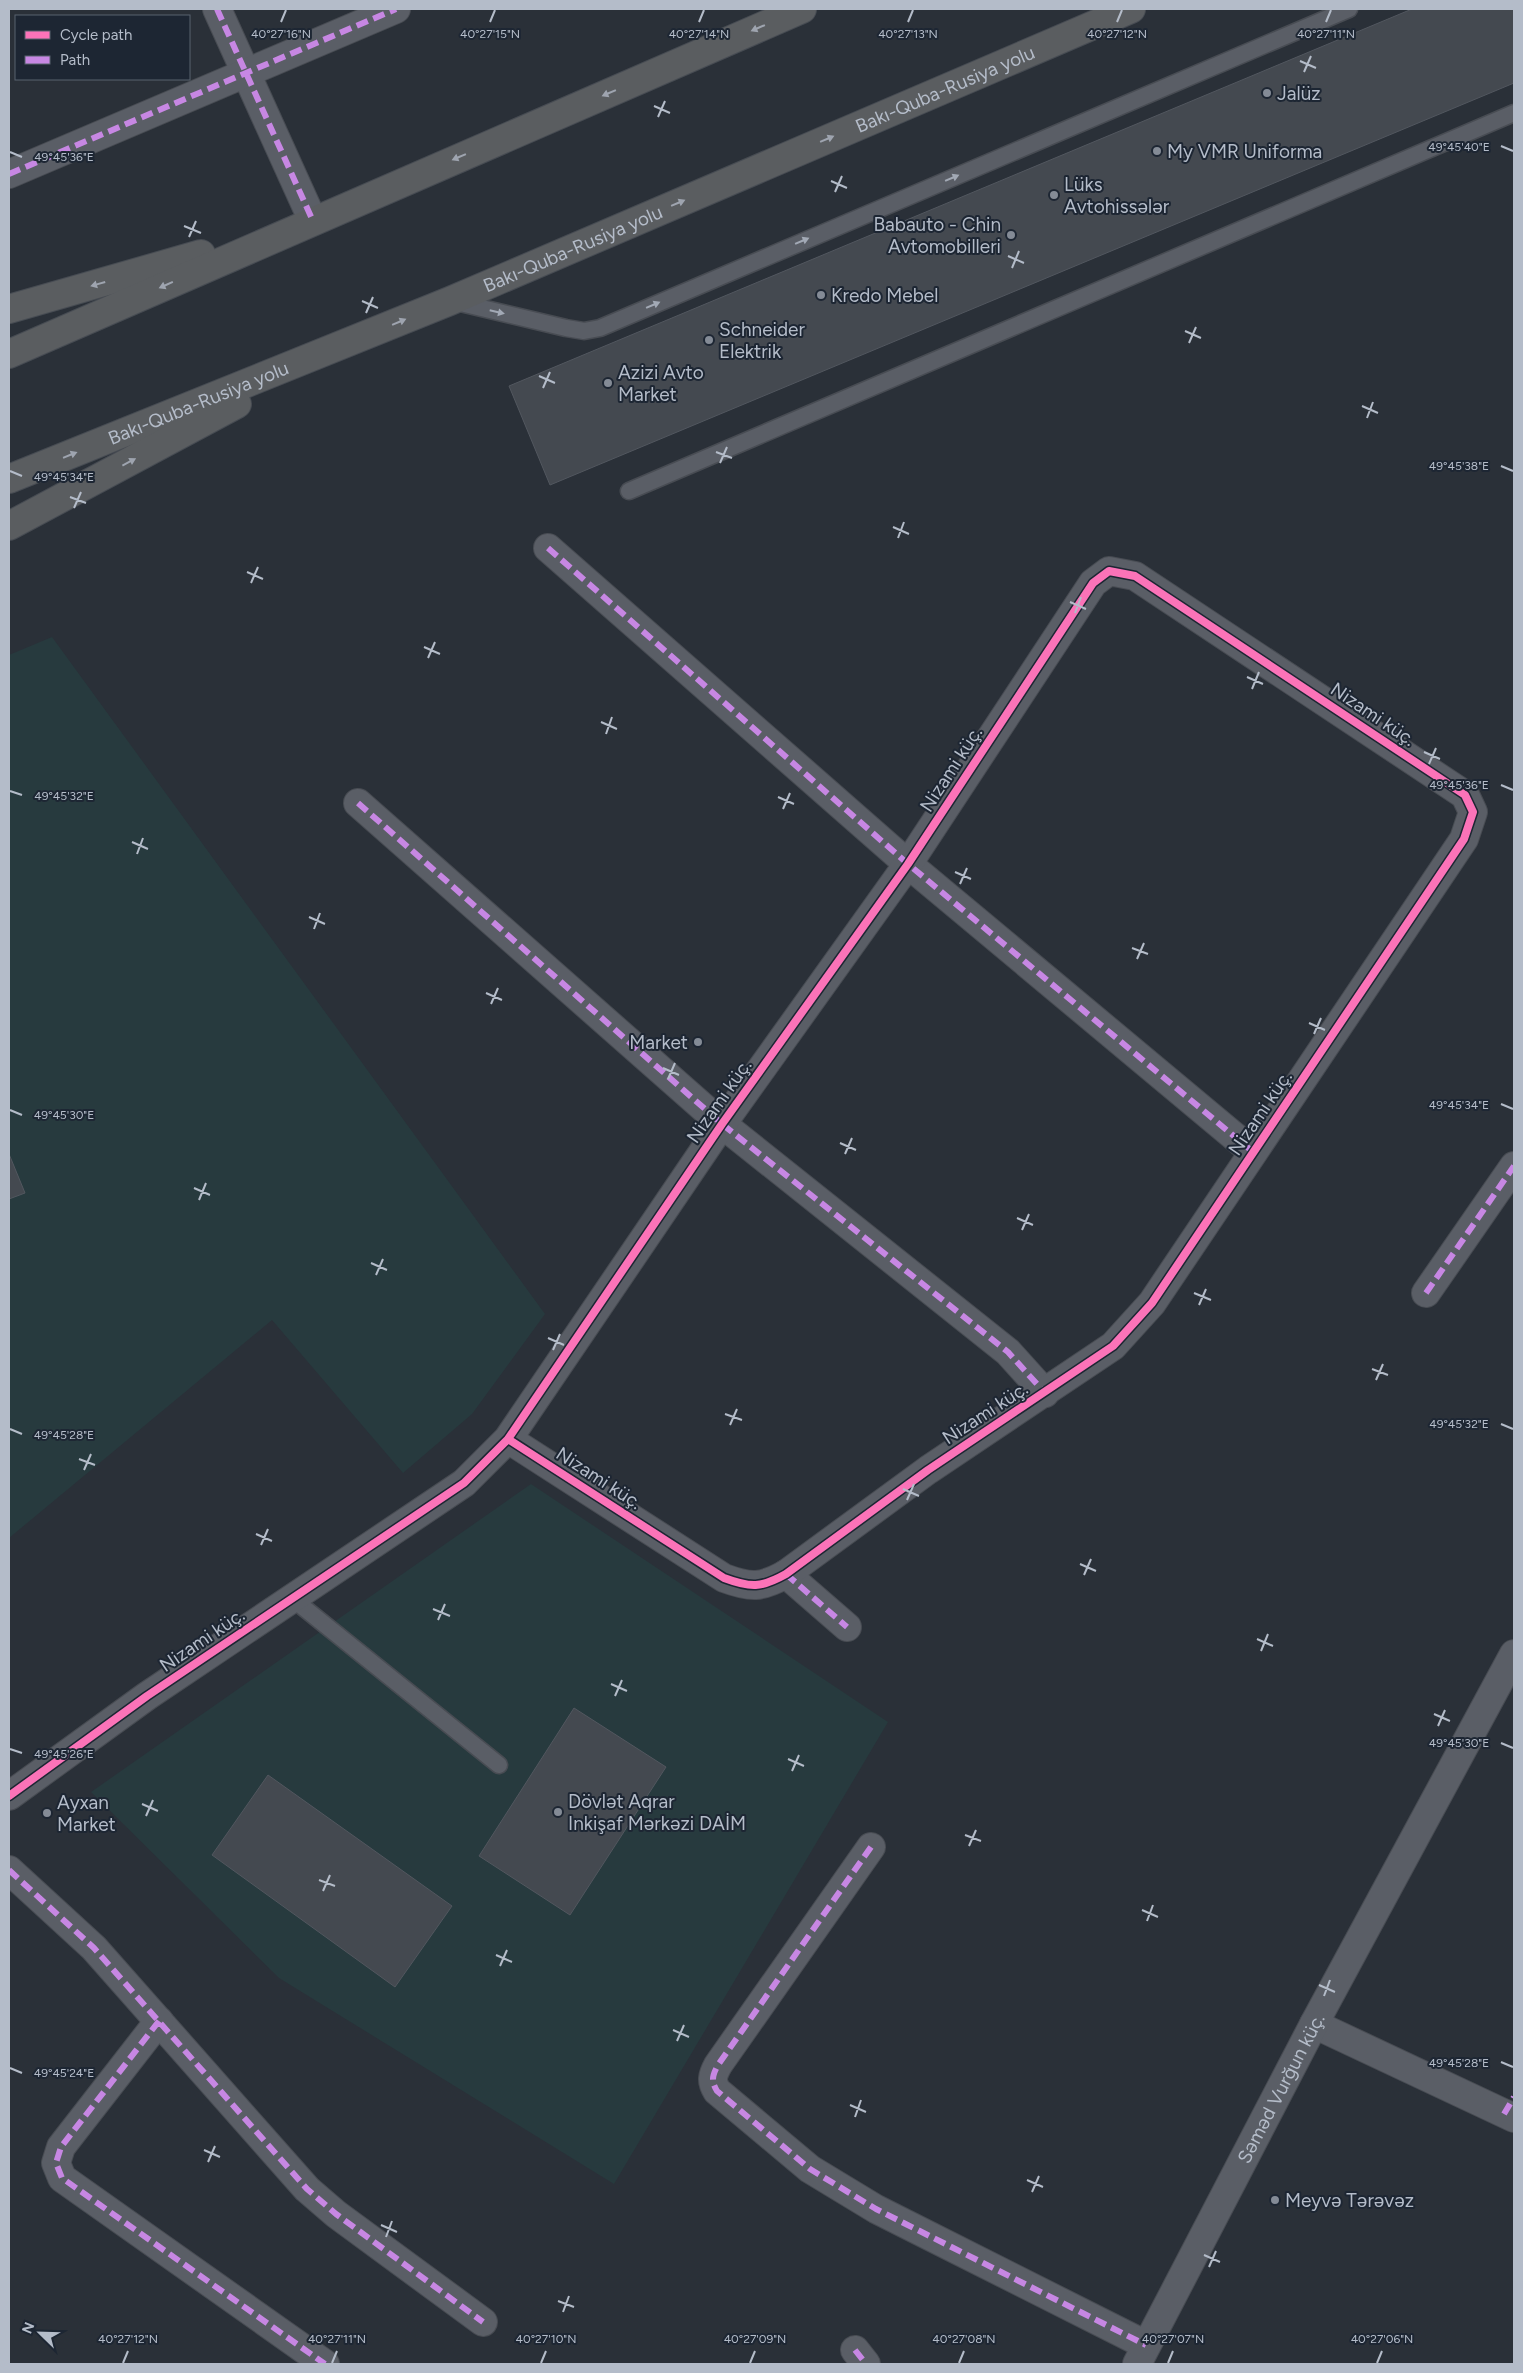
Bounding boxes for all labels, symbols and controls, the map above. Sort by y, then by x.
legend [15,15,190,80]
one-way arrow [751,25,765,33]
text: Cycle path [60,26,132,44]
text: 40°27'16"N [251,27,311,41]
text: 40°27'15"N [460,27,520,41]
text: 40°27'14"N [669,27,729,41]
text: 40°27'13"N [878,27,938,41]
text: 40°27'12"N [1087,27,1147,41]
text: 40°27'11"N [1297,27,1355,41]
street label: Bakı-Quba-Rusiya yolu [852,40,1038,137]
text: Path [60,51,90,69]
place label: Jalüz [1277,82,1321,105]
marker: Jalüz [1261,87,1273,99]
one-way arrow [602,89,616,97]
one-way arrow [820,135,834,143]
place label: My VMR Uniforma [1167,140,1322,163]
text: 49°45'40"E [1428,140,1490,154]
marker: My VMR Uniforma [1151,145,1163,157]
text: 49°45'36"E [34,150,94,164]
one-way arrow [452,154,466,162]
one-way arrow [945,173,959,181]
place label: Lüks Avtohissələr [1064,173,1170,218]
marker: Lüks Avtohissələr [1048,189,1060,201]
one-way arrow [671,199,685,207]
street label: Bakı-Quba-Rusiya yolu [480,200,666,297]
place label: Babauto - Chin Avtomobilleri [874,213,1001,258]
marker: Babauto - Chin Avtomobilleri [1005,229,1017,241]
one-way arrow [795,237,810,245]
one-way arrow [90,280,105,288]
one-way arrow [159,281,173,289]
place label: Kredo Mebel [831,284,938,307]
marker: Kredo Mebel [815,289,827,301]
one-way arrow [646,300,660,308]
one-way arrow [490,308,505,316]
one-way arrow [392,318,407,325]
place label: Schneider Elektrik [719,318,805,363]
marker: Schneider Elektrik [703,334,715,346]
street label: Bakı-Quba-Rusiya yolu [105,356,292,449]
place label: Azizi Avto Market [618,361,704,406]
marker: Azizi Avto Market [602,377,614,389]
one-way arrow [63,451,78,459]
one-way arrow [122,458,136,466]
text: 49°45'38"E [1429,459,1489,473]
text: 49°45'34"E [34,470,94,484]
street label: Nizami küç. [1326,677,1420,751]
street label: Nizami küç. [915,722,987,816]
text: 49°45'36"E [1429,778,1489,792]
text: 49°45'32"E [34,789,94,803]
place label: Market [629,1031,688,1054]
marker: Market [692,1036,704,1048]
street label: Nizami küç. [682,1054,756,1148]
street label: Nizami küç. [1223,1066,1297,1160]
text: 49°45'34"E [1429,1098,1489,1112]
text: 49°45'30"E [34,1108,94,1122]
street label: Nizami küç. [938,1377,1032,1449]
text: 49°45'32"E [1429,1417,1489,1431]
text: 49°45'28"E [34,1428,94,1442]
street label: Nizami küç. [552,1442,646,1514]
street label: Nizami küç. [155,1603,249,1677]
text: 49°45'30"E [1429,1736,1489,1750]
text: 49°45'26"E [34,1747,94,1761]
place label: Dövlət Aqrar Inkişaf Mərkəzi DAİM [568,1790,746,1835]
place label: Ayxan Market [57,1791,116,1836]
marker: Dövlət Aqrar Inkişaf Mərkəzi DAİM [552,1806,564,1818]
marker: Ayxan Market [41,1807,53,1819]
street label: Səməd Vurğun küç. [1232,2009,1329,2167]
text: 49°45'28"E [1429,2056,1489,2070]
text: 49°45'24"E [34,2066,94,2080]
place label: Meyvə Tərəvəz [1285,2189,1414,2212]
marker: Meyvə Tərəvəz [1269,2194,1281,2206]
north arrow [15,2308,65,2358]
text: N [19,2320,38,2336]
text: 40°27'12"N [98,2332,158,2346]
text: 40°27'11"N [308,2332,366,2346]
text: 40°27'10"N [516,2332,576,2346]
text: 40°27'09"N [724,2332,786,2346]
text: 40°27'08"N [932,2332,996,2346]
text: 40°27'07"N [1142,2332,1204,2346]
text: 40°27'06"N [1351,2332,1413,2346]

